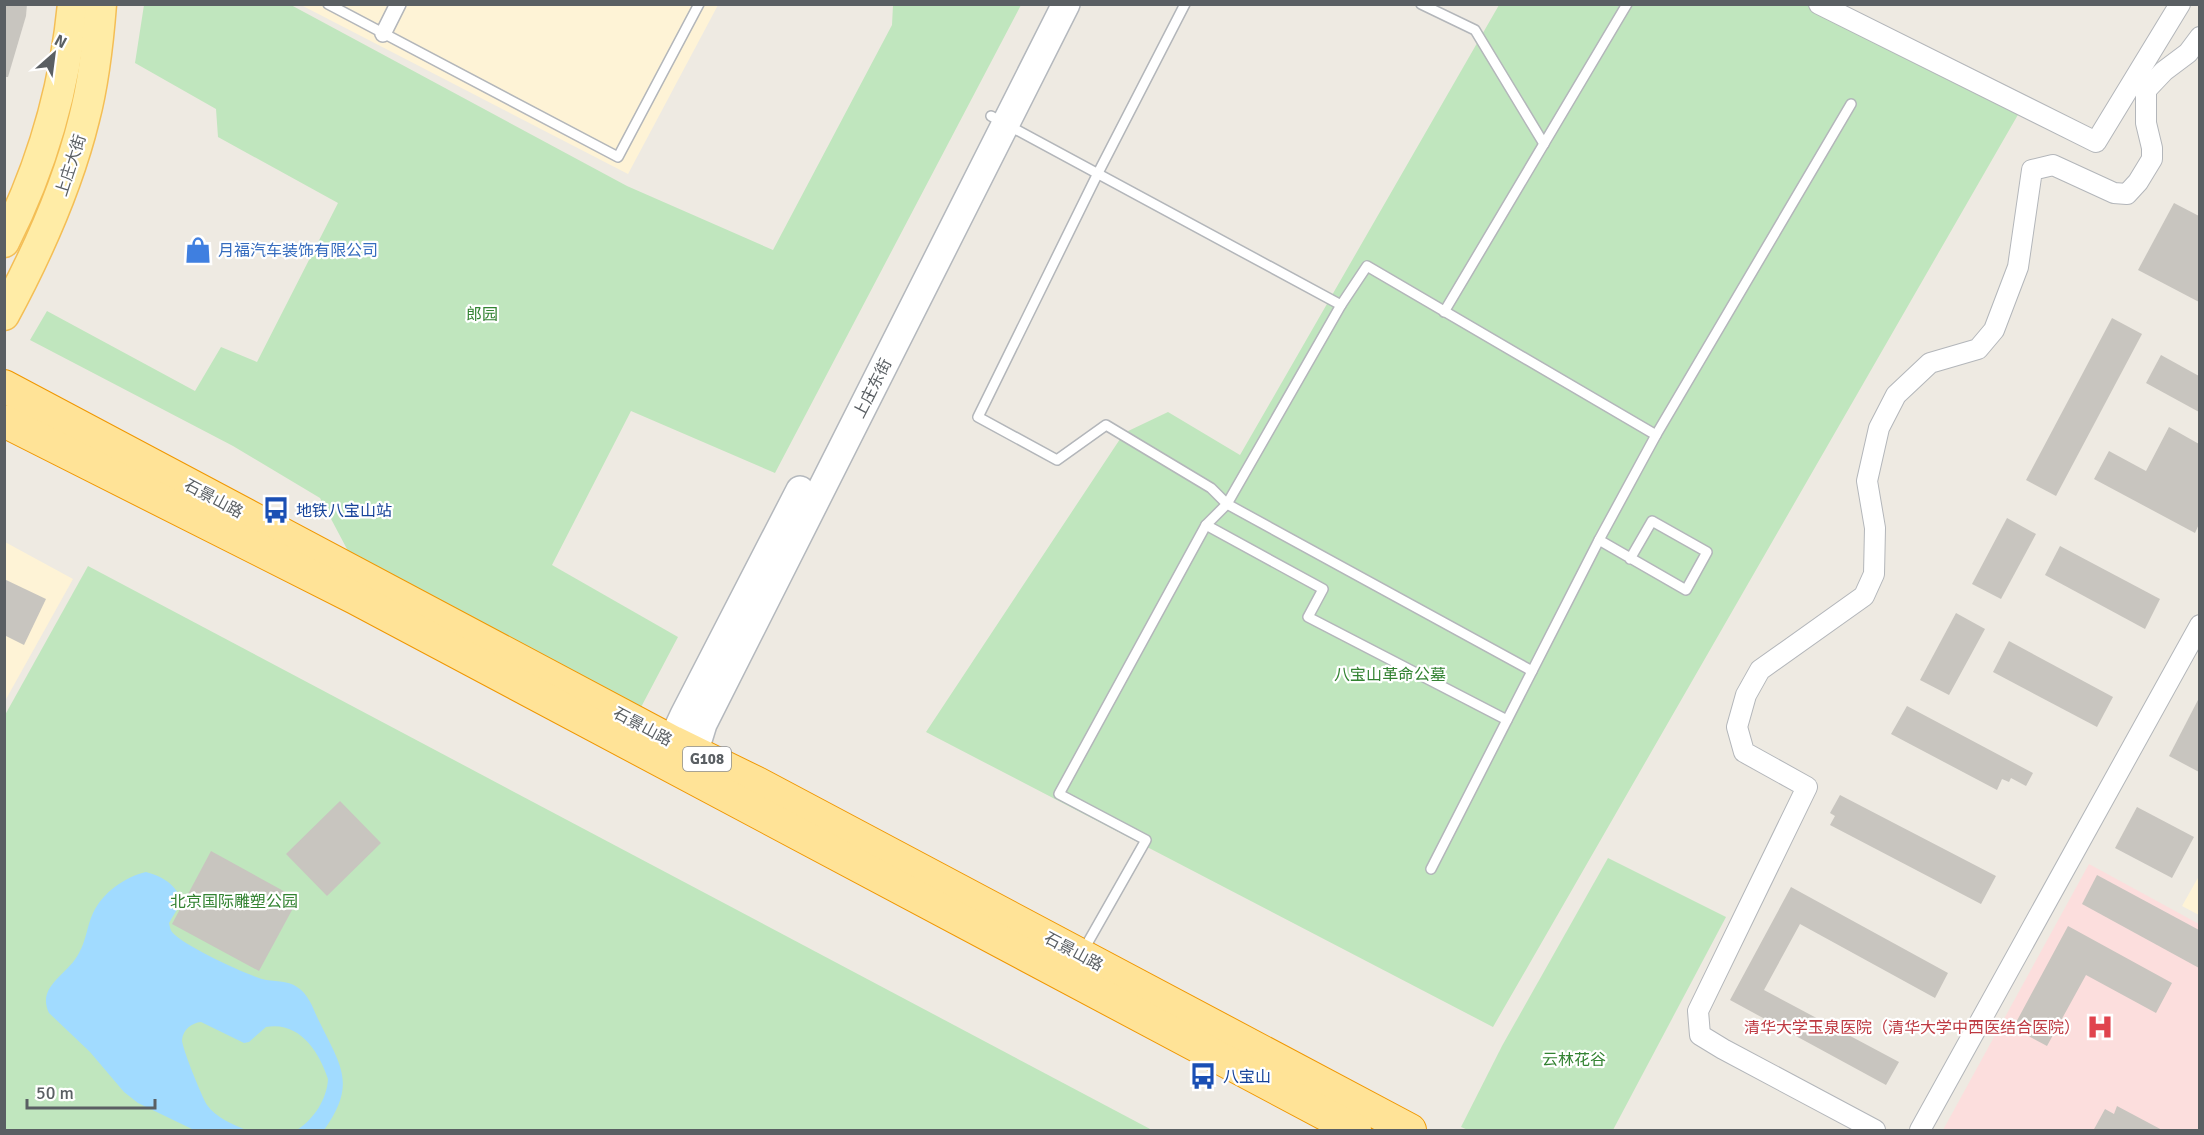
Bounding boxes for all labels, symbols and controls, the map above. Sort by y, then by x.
north arrow [24,24,84,84]
text: N [51,30,70,53]
street label: 上庄大街 [52,132,90,199]
shop icon: 月福汽车装饰有限公司 [183,235,213,265]
place label: 月福汽车装饰有限公司 [218,241,378,261]
park label: 郎园 [466,305,498,325]
street label: 上庄东街 [849,355,896,422]
street label: 石景山路 [181,475,246,523]
bus stop icon: 地铁八宝山站 [261,495,291,525]
place label: 地铁八宝山站 [296,501,392,521]
park label: 八宝山革命公墓 [1334,665,1446,685]
street label: 石景山路 [610,703,675,751]
road number: G108 [683,747,731,771]
park label: 北京国际雕塑公园 [170,892,298,912]
street label: 石景山路 [1041,928,1106,976]
hospital icon: 清华大学玉泉医院（清华大学中西医结合医院） [2085,1012,2115,1042]
place label: 清华大学玉泉医院（清华大学中西医结合医院） [1744,1018,2080,1038]
park label: 云林花谷 [1542,1050,1606,1070]
bus stop icon: 八宝山 [1188,1061,1218,1091]
place label: 八宝山 [1223,1067,1271,1087]
scale bar [27,1072,154,1110]
text: 50 m [36,1082,74,1104]

